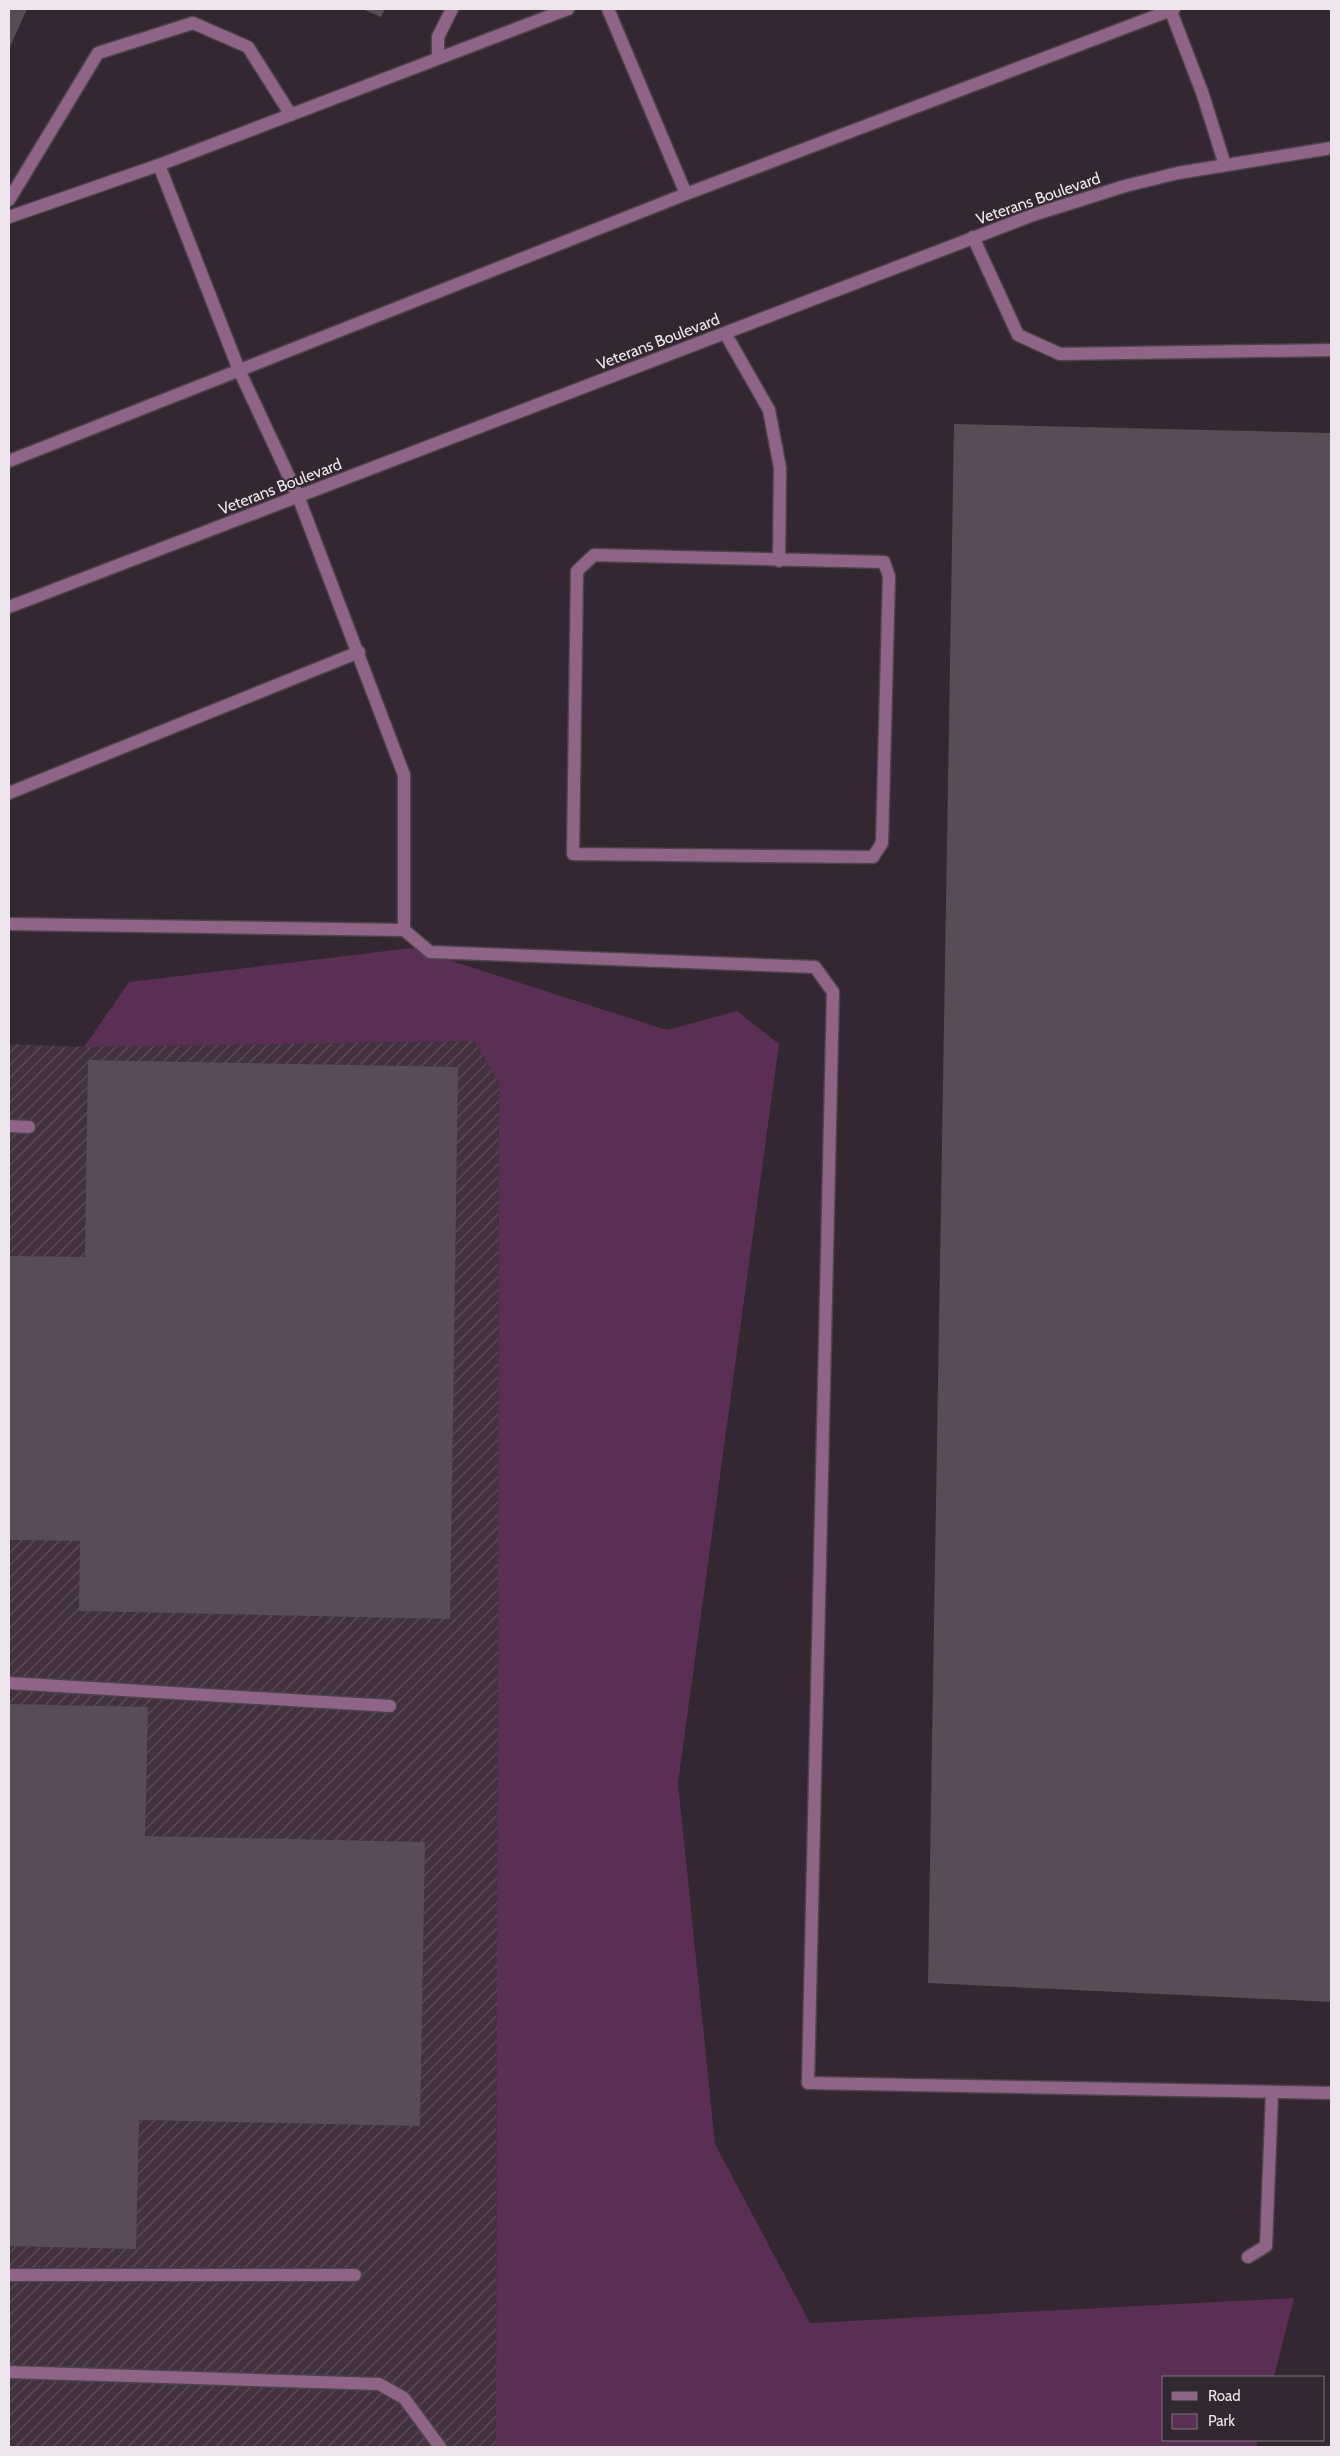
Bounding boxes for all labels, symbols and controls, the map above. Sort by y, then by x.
street label: Veterans Boulevard [974,168,1103,229]
street label: Veterans Boulevard [594,309,722,374]
street label: Veterans Boulevard [216,454,344,519]
legend [1162,2376,1325,2441]
text: Road [1208,2387,1241,2405]
text: Park [1208,2412,1235,2430]

